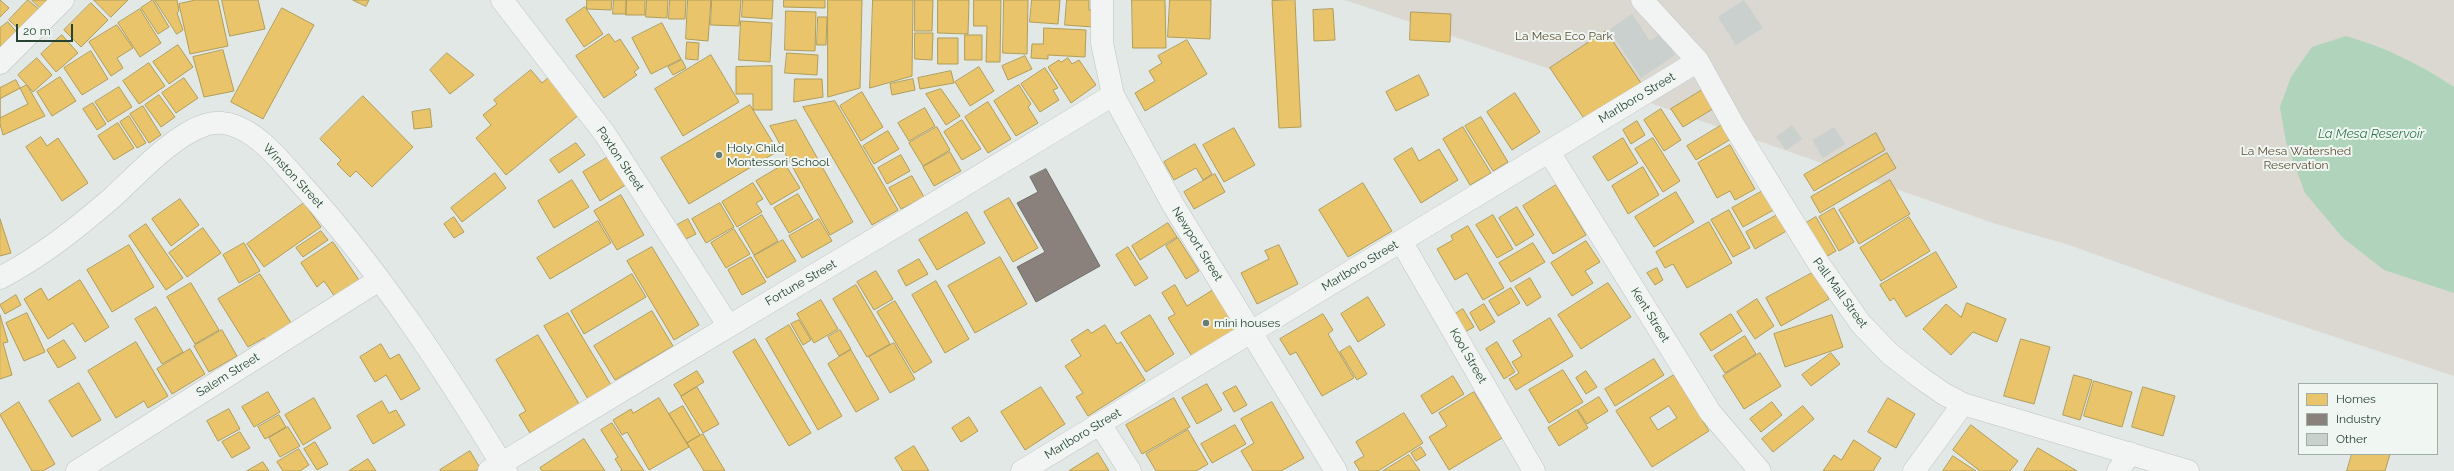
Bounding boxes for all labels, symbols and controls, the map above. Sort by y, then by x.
scale bar [18,16,75,42]
text: 20 m [23,24,51,38]
park label: La Mesa Eco Park [1515,29,1613,43]
street label: Marlboro Street [1596,70,1678,126]
street label: Paxton Street [593,124,647,194]
water label: La Mesa Reservoir [2318,126,2424,142]
street label: Winston Street [260,141,326,211]
place label: Holy Child Montessori School [727,141,829,169]
park label: La Mesa Watershed Reservation [2241,144,2351,172]
marker: Holy Child Montessori School [714,150,724,160]
street label: Newport Street [1168,204,1226,284]
street label: Marlboro Street [1319,238,1401,294]
street label: Pall Mall Street [1810,255,1870,331]
street label: Fortune Street [763,257,839,309]
street label: Kent Street [1628,285,1672,345]
place label: mini houses [1214,316,1280,330]
marker: mini houses [1201,318,1211,328]
street label: Kool Street [1446,326,1490,386]
street label: Salem Street [194,350,262,400]
legend [2298,383,2438,455]
text: Homes [2336,392,2376,406]
street label: Marlboro Street [1042,406,1124,462]
text: Industry [2336,412,2381,426]
text: Other [2336,432,2367,446]

